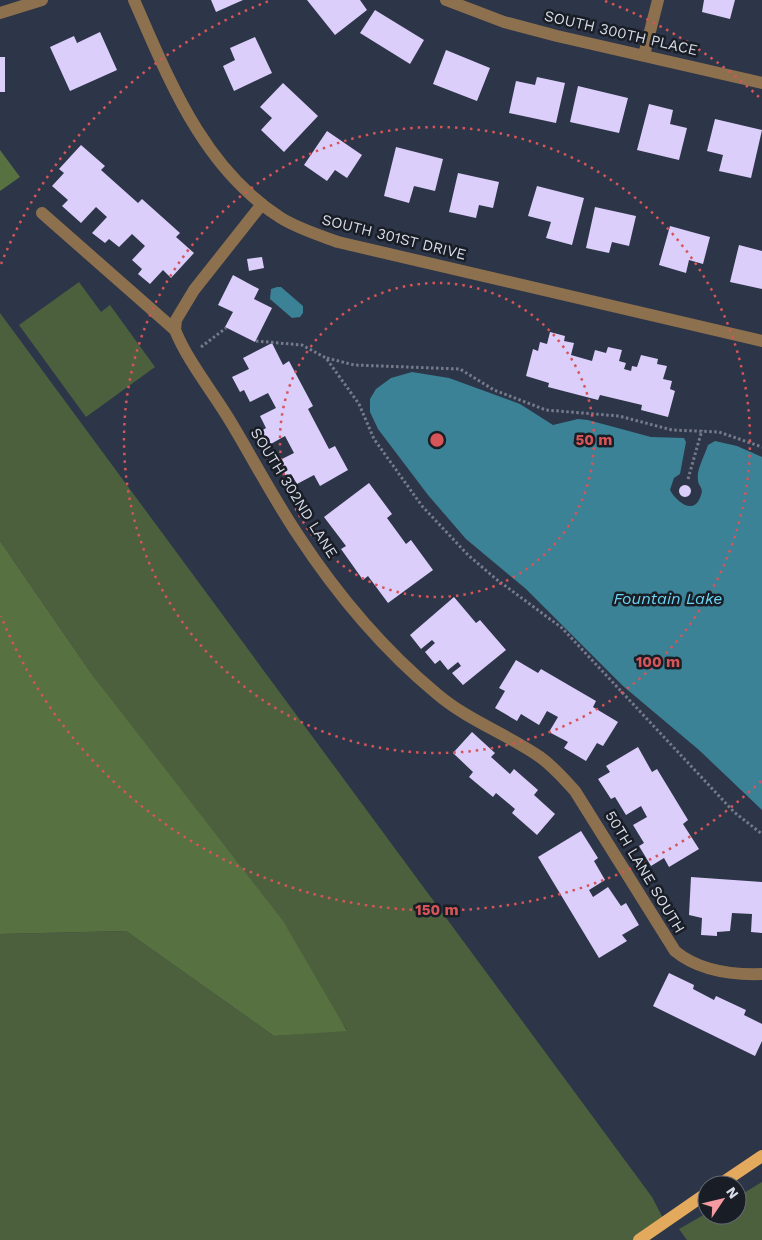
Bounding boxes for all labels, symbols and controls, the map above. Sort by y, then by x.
street label: SOUTH 300TH PLACE [543,7,699,59]
street label: SOUTH 301ST DRIVE [320,210,468,264]
street label: SOUTH 302ND LANE [247,425,341,561]
centre of rings [428,431,446,449]
text: 50 m [576,431,612,449]
water label: Fountain Lake [614,589,722,608]
text: 100 m [636,653,680,671]
street label: 50TH LANE SOUTH [601,808,689,936]
text: 150 m [415,901,459,919]
north arrow [697,1175,747,1225]
text: N [723,1184,742,1201]

